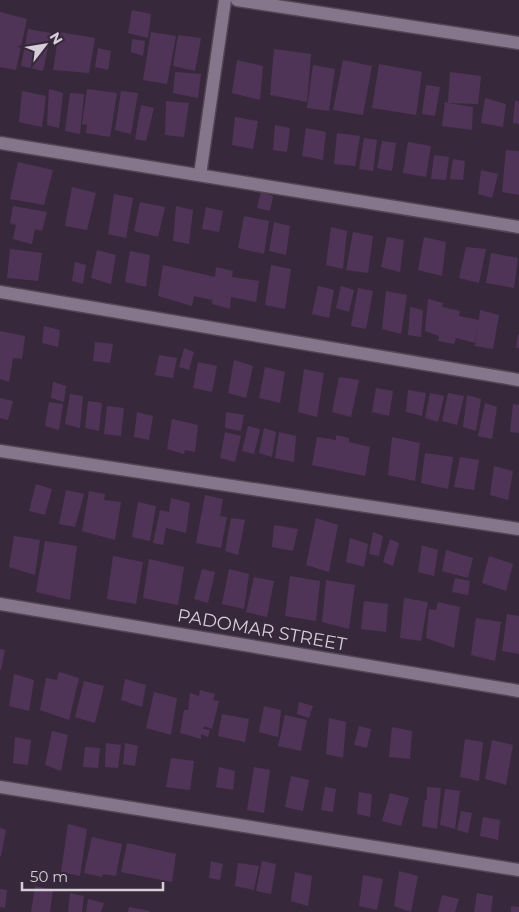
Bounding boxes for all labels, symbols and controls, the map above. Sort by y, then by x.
north arrow [20,20,70,70]
text: N [46,29,67,48]
street label: PADOMAR STREET [176,604,349,656]
scale bar [22,860,164,892]
text: 50 m [30,867,68,886]

